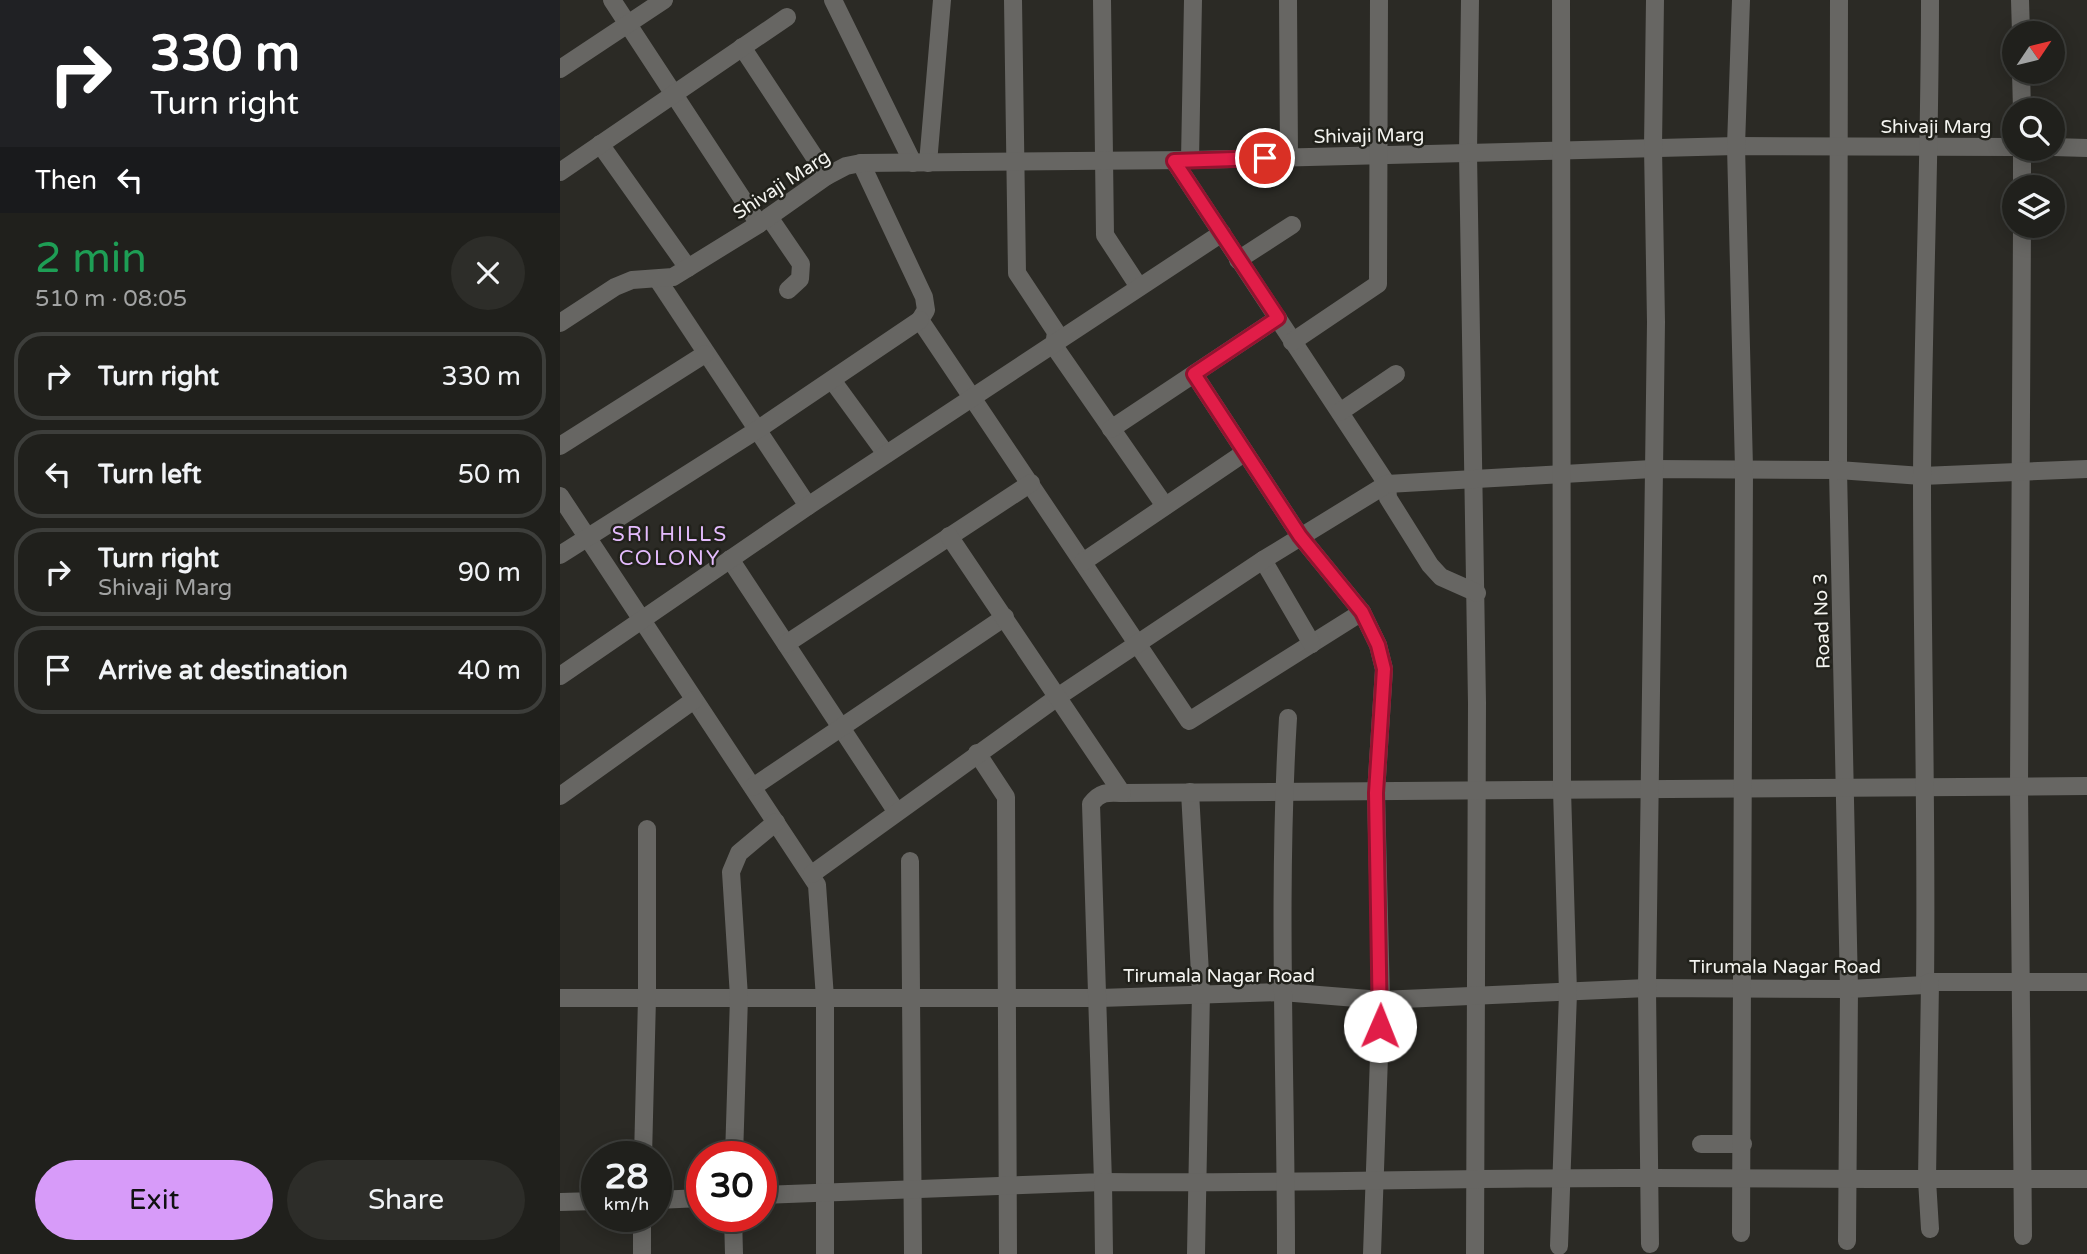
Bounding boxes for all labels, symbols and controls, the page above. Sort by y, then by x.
north arrow [2002,21,2065,84]
map controls [2002,21,2065,238]
text: 330 m [150,25,300,84]
icon: right [35,28,126,119]
text: Turn right [150,85,299,123]
button: search [2002,98,2065,161]
street label: Shivaji Marg [1881,116,1992,138]
street label: Shivaji Marg [1313,124,1425,148]
pin [1235,128,1295,188]
icon: arrive [1246,139,1284,177]
street label: Shivaji Marg [729,145,834,224]
icon: left [111,161,149,199]
text: Then [35,165,97,196]
button: layers [2002,175,2065,238]
text: 2 min [35,233,147,284]
button: close [451,236,525,310]
text: 510 m · 08:05 [35,285,187,313]
icon: right [39,357,77,395]
text: Turn right [98,361,219,392]
text: 330 m [441,361,521,392]
icon: left [39,455,77,493]
text: Turn left [98,459,201,490]
text: 50 m [458,459,521,490]
district label: SRI HILLS COLONY [612,522,728,571]
text: Turn right [98,543,219,574]
icon: right [39,553,77,591]
text: 90 m [458,557,521,588]
street label: Road No 3 [1809,573,1835,669]
text: Shivaji Marg [98,574,232,602]
icon: arrive [39,651,77,689]
text: Arrive at destination [98,655,348,686]
text: 40 m [458,655,521,686]
street label: Tirumala Nagar Road [1689,956,1881,978]
street label: Tirumala Nagar Road [1123,965,1315,987]
position arrow [1343,989,1417,1063]
speed limit sign: 30 [686,1141,777,1232]
text: 28 [605,1156,648,1198]
button: Exit [35,1160,273,1240]
button: Share [287,1160,525,1240]
text: km/h [604,1193,649,1215]

